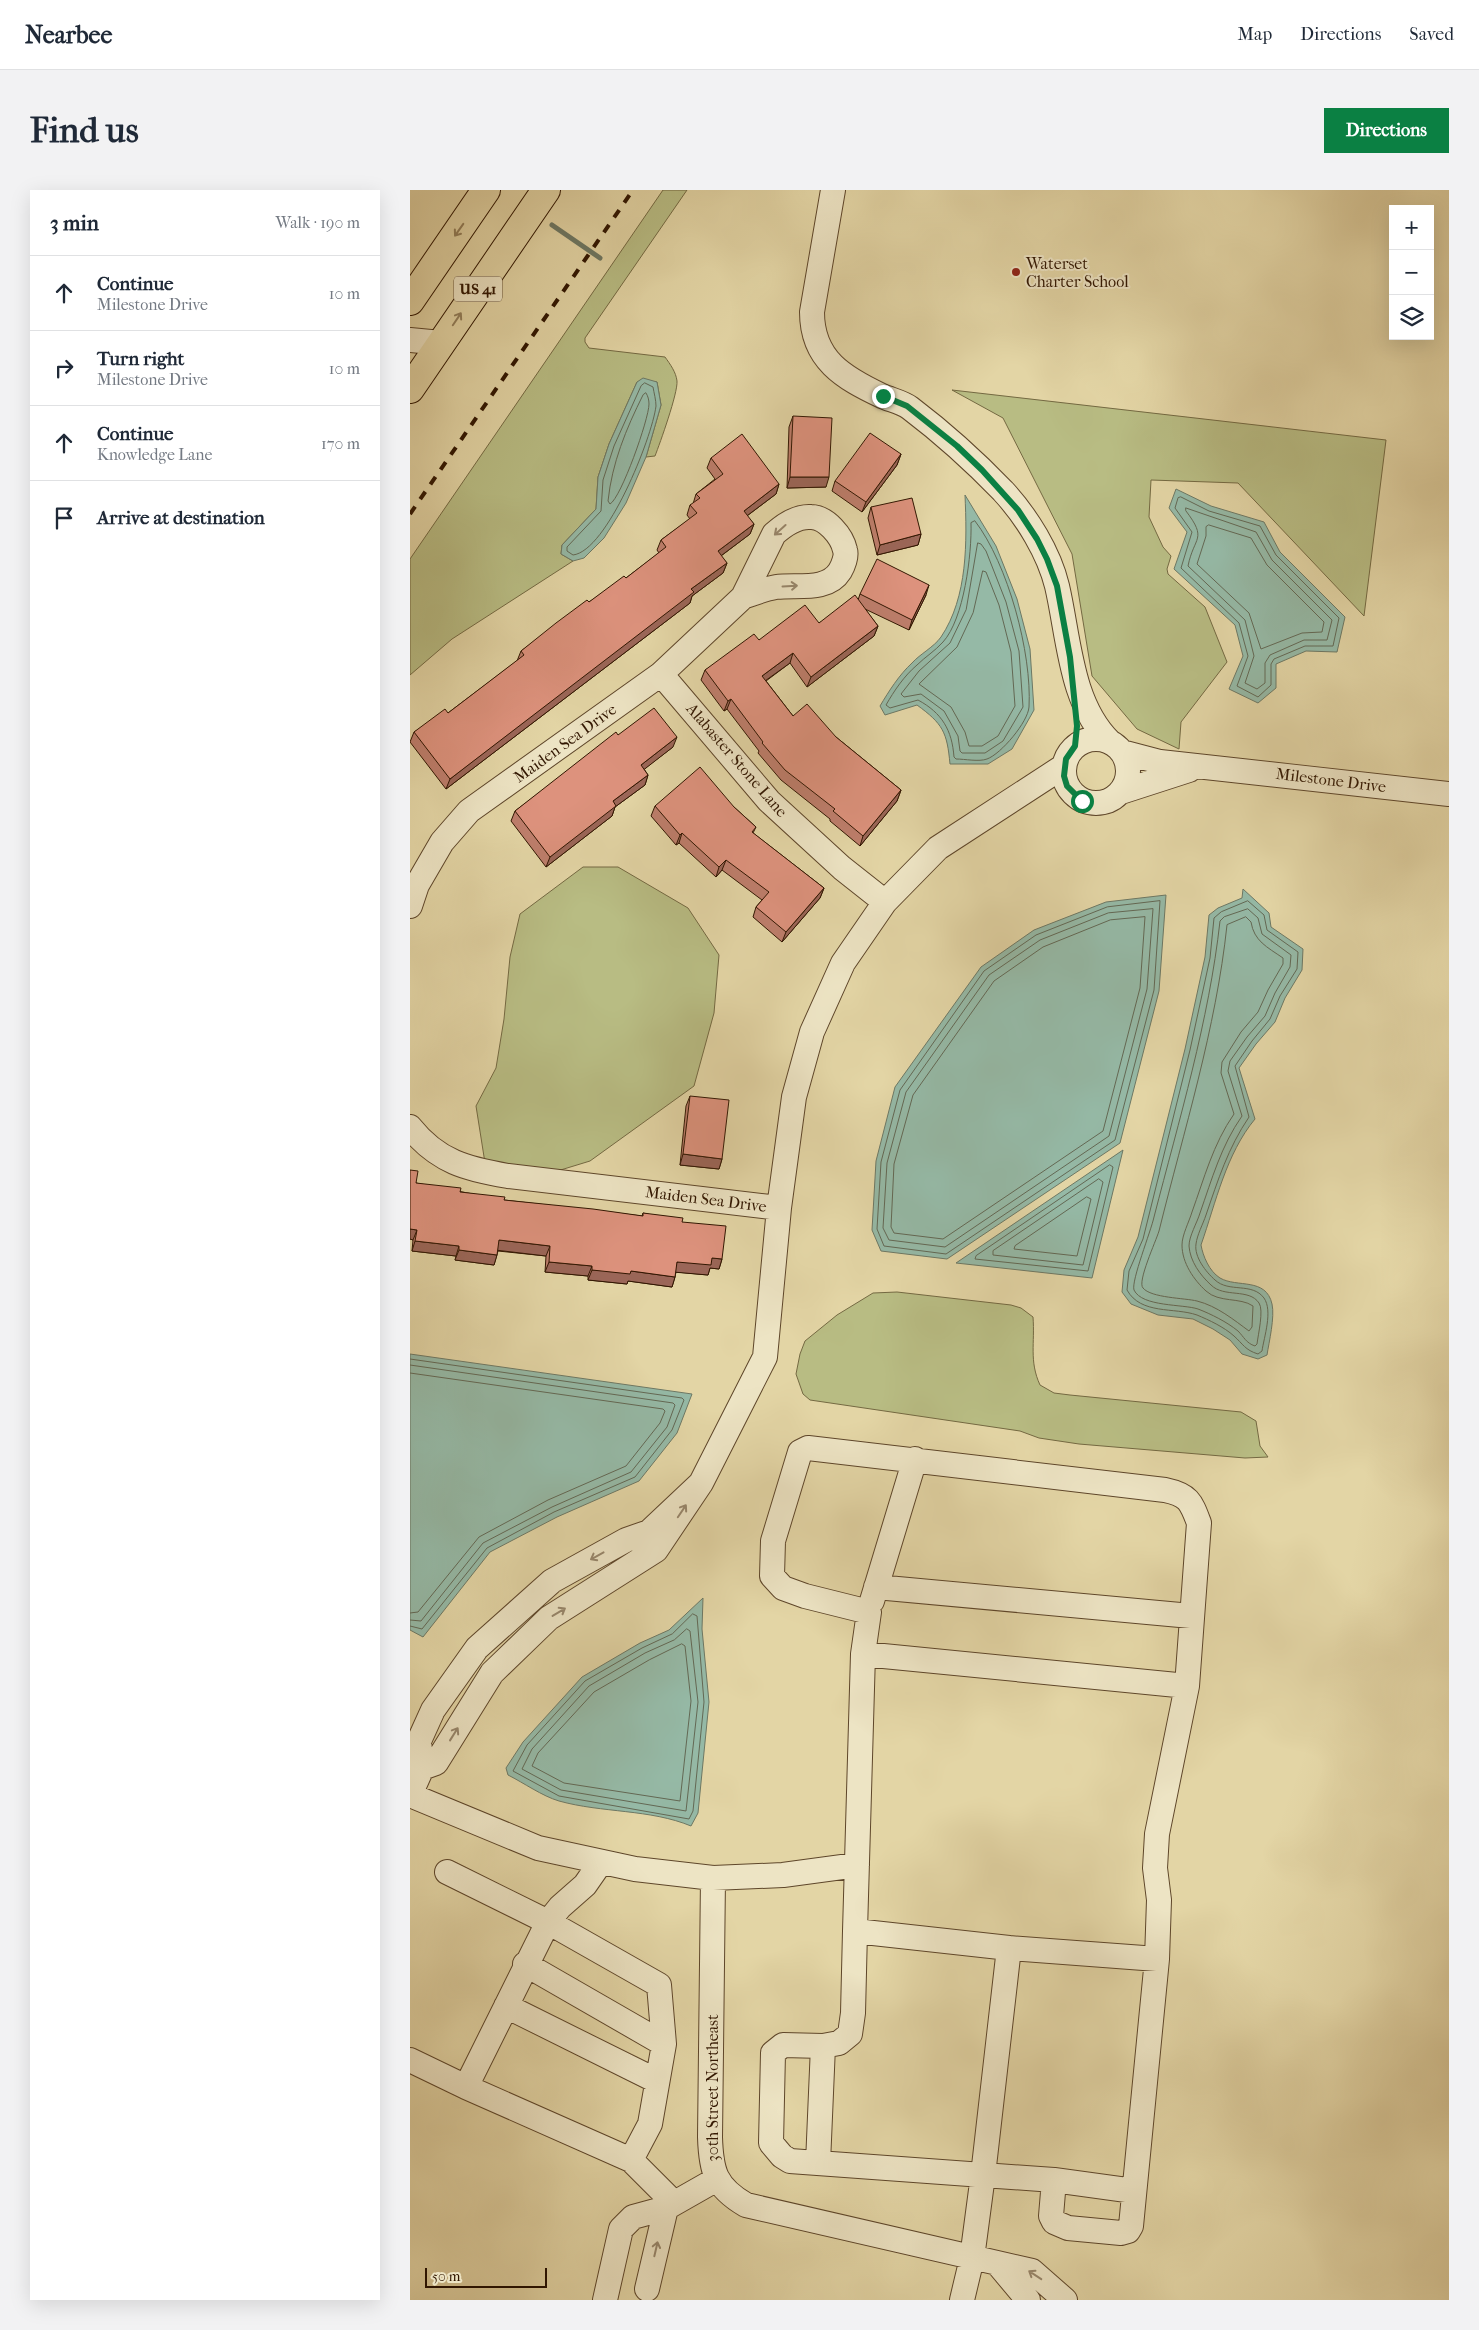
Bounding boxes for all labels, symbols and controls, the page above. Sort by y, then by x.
text: Nearbee [25,21,112,49]
text: Map [1238,24,1272,45]
text: Directions [1300,24,1381,45]
text: Saved [1409,24,1454,45]
button: Directions [1324,108,1449,153]
text: Find us [30,110,139,151]
map controls [1389,205,1434,340]
button: + [1389,205,1434,250]
text: 3 min [50,211,99,235]
text: Walk · 190 m [276,213,360,232]
one-way arrow [454,223,464,237]
button: − [1389,250,1434,295]
place label: Waterset Charter School [1025,254,1129,291]
marker: Waterset Charter School [1010,266,1022,278]
text: Continue [97,273,173,295]
road number: US 41 [454,276,502,302]
icon: ahead [50,279,78,307]
text: 10 m [329,284,360,303]
text: Milestone Drive [97,295,208,314]
button: layers [1389,295,1434,340]
one-way arrow [452,313,462,327]
text: Turn right [97,348,184,370]
icon: right [50,354,78,382]
text: 10 m [329,359,360,378]
text: Milestone Drive [97,370,208,389]
route end [872,385,895,408]
text: Continue [97,423,173,445]
icon: ahead [50,429,78,457]
text: 170 m [321,434,360,453]
text: Knowledge Lane [97,445,212,464]
icon: arrive [50,504,78,532]
text: Arrive at destination [97,507,265,529]
one-way arrow [773,524,786,536]
one-way arrow [782,582,798,591]
street label: Alabaster Stone Lane [682,698,792,821]
street label: Maiden Sea Drive [510,699,620,787]
street label: Milestone Drive [1275,764,1387,796]
route start [1071,790,1094,813]
street label: Maiden Sea Drive [644,1182,768,1216]
one-way arrow [678,1504,688,1518]
one-way arrow [590,1551,605,1561]
one-way arrow [551,1606,565,1616]
one-way arrow [449,1727,459,1741]
street label: 30th Street Northeast [703,2014,722,2162]
one-way arrow [652,2241,661,2257]
scale bar [425,2265,548,2288]
text: 50 m [432,2268,460,2285]
one-way arrow [1028,2270,1042,2280]

